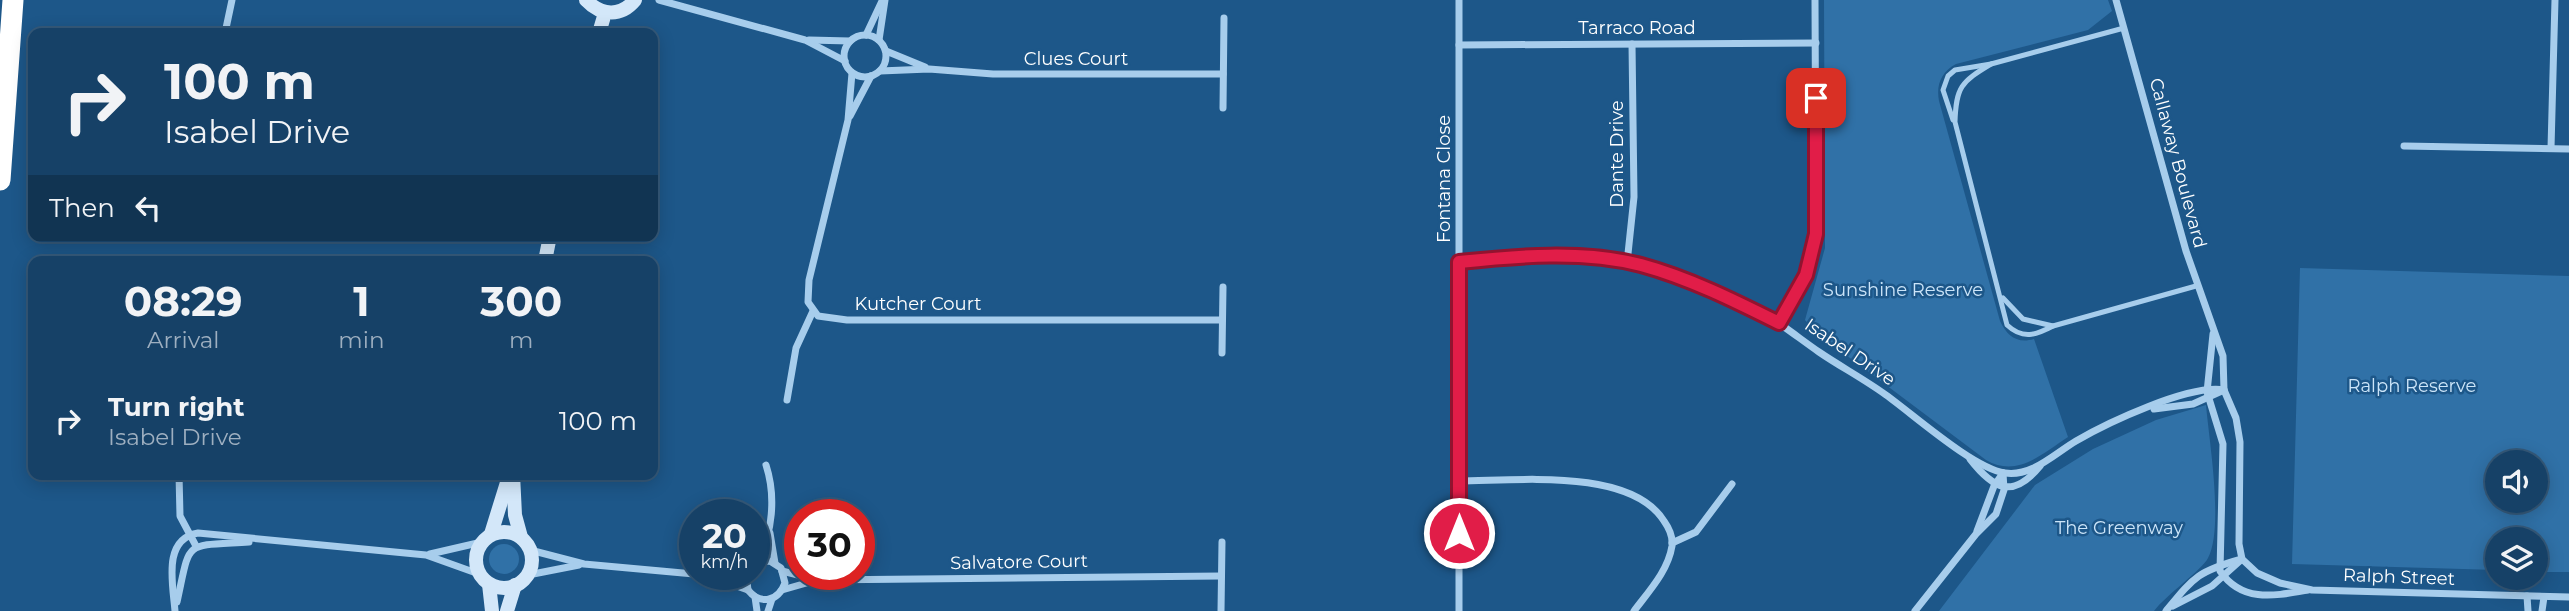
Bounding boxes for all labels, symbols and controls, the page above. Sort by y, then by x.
street label: Tarraco Road [1578,17,1696,39]
street label: Clues Court [1024,48,1128,70]
text: 100 m [164,52,315,111]
icon: right [49,56,140,147]
pin [1786,68,1846,128]
street label: Callaway Boulevard [2145,75,2211,251]
icon: arrive [1797,79,1835,117]
street label: Dante Drive [1606,100,1628,208]
text: Isabel Drive [164,112,350,151]
street label: Fontana Close [1433,115,1455,243]
icon: left [129,189,167,227]
text: Then [49,192,115,224]
text: 08:29 [124,275,243,327]
text: 1 [353,275,370,327]
text: 300 [480,275,562,327]
park label: Sunshine Reserve [1823,279,1983,301]
street label: Kutcher Court [854,293,982,315]
street label: Isabel Drive [1800,314,1900,390]
text: Arrival [147,326,219,354]
text: min [338,326,384,354]
text: m [509,326,533,354]
park label: Ralph Reserve [2348,375,2477,397]
text: Turn right [108,391,244,423]
icon: right [49,402,87,440]
text: 100 m [559,405,637,437]
text: Isabel Drive [108,423,242,451]
map controls [2485,450,2548,590]
button: sound [2485,450,2548,513]
position arrow [1422,496,1496,570]
speed limit sign: 30 [784,499,875,590]
text: 20 [702,514,747,557]
park label: The Greenway [2055,517,2183,539]
button: layers [2485,527,2548,590]
street label: Salvatore Court [950,550,1088,574]
text: km/h [700,551,749,573]
street label: Ralph Street [2343,564,2455,590]

